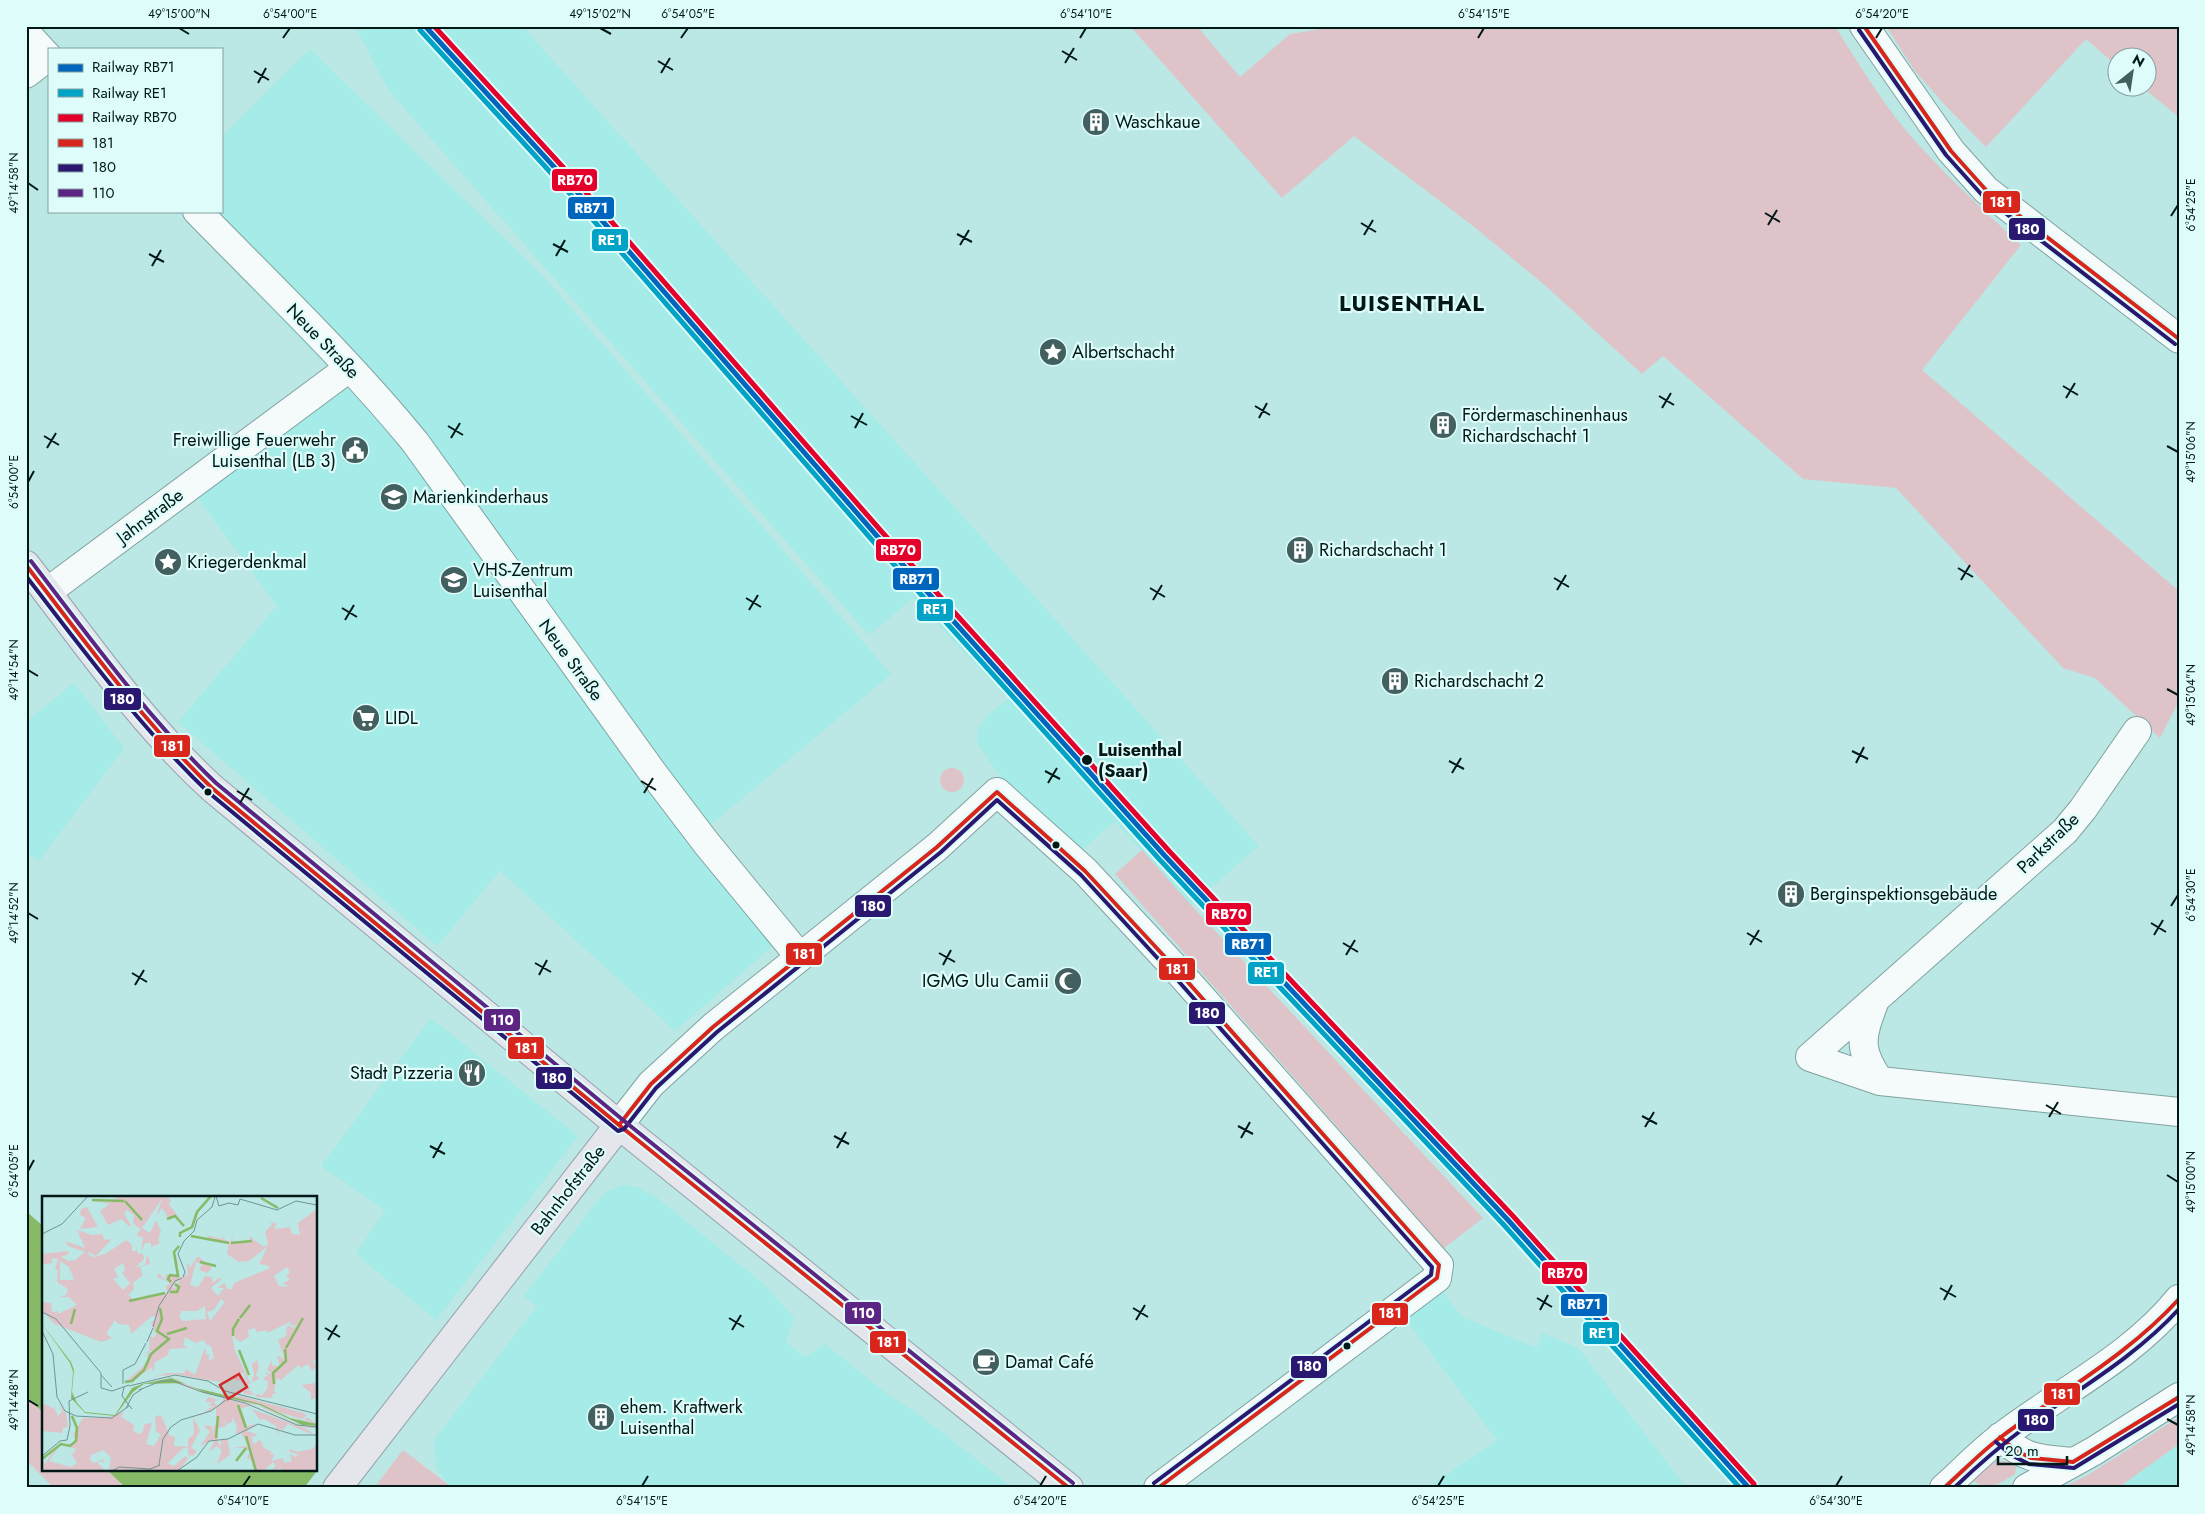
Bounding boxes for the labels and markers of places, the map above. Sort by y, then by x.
building icon: Waschkaue [1081,107,1111,137]
place label: Waschkaue [1115,109,1200,135]
place icon: Albertschacht [1038,337,1068,367]
place label: Albertschacht [1072,339,1175,365]
place label: Fördermaschinenhaus Richardschacht 1 [1462,402,1628,449]
building icon: Fördermaschinenhaus Richardschacht 1 [1428,410,1458,440]
place label: Freiwillige Feuerwehr Luisenthal (LB 3) [173,427,337,474]
public building icon: Freiwillige Feuerwehr Luisenthal (LB 3) [340,435,370,465]
school or university icon: Marienkinderhaus [379,482,409,512]
place label: Marienkinderhaus [413,484,548,510]
building icon: Richardschacht 1 [1285,535,1315,565]
place label: Richardschacht 1 [1319,537,1447,563]
place icon: Kriegerdenkmal [153,547,183,577]
place label: Kriegerdenkmal [187,549,307,575]
place label: VHS-Zentrum Luisenthal [473,557,573,604]
school or university icon: VHS-Zentrum Luisenthal [439,565,469,595]
building icon: Richardschacht 2 [1380,666,1410,696]
place label: Richardschacht 2 [1414,668,1544,694]
supermarket icon: LIDL [351,703,381,733]
place label: LIDL [385,705,418,731]
place label: Luisenthal (Saar) [1098,737,1182,784]
marker: Luisenthal (Saar) [1080,753,1094,767]
unlabelled marker [203,787,213,797]
unlabelled marker [1051,840,1061,850]
building icon: Berginspektionsgebäude [1776,879,1806,909]
place label: Berginspektionsgebäude [1810,881,1997,907]
mosque icon: IGMG Ulu Camii [1053,966,1083,996]
place label: IGMG Ulu Camii [922,968,1049,994]
restaurant icon: Stadt Pizzeria [457,1058,487,1088]
place label: Stadt Pizzeria [350,1060,453,1086]
unlabelled marker [1342,1341,1352,1351]
cafe icon: Damat Café [971,1347,1001,1377]
place label: Damat Café [1005,1349,1094,1375]
place label: ehem. Kraftwerk Luisenthal [620,1394,743,1441]
building icon: ehem. Kraftwerk Luisenthal [586,1402,616,1432]

